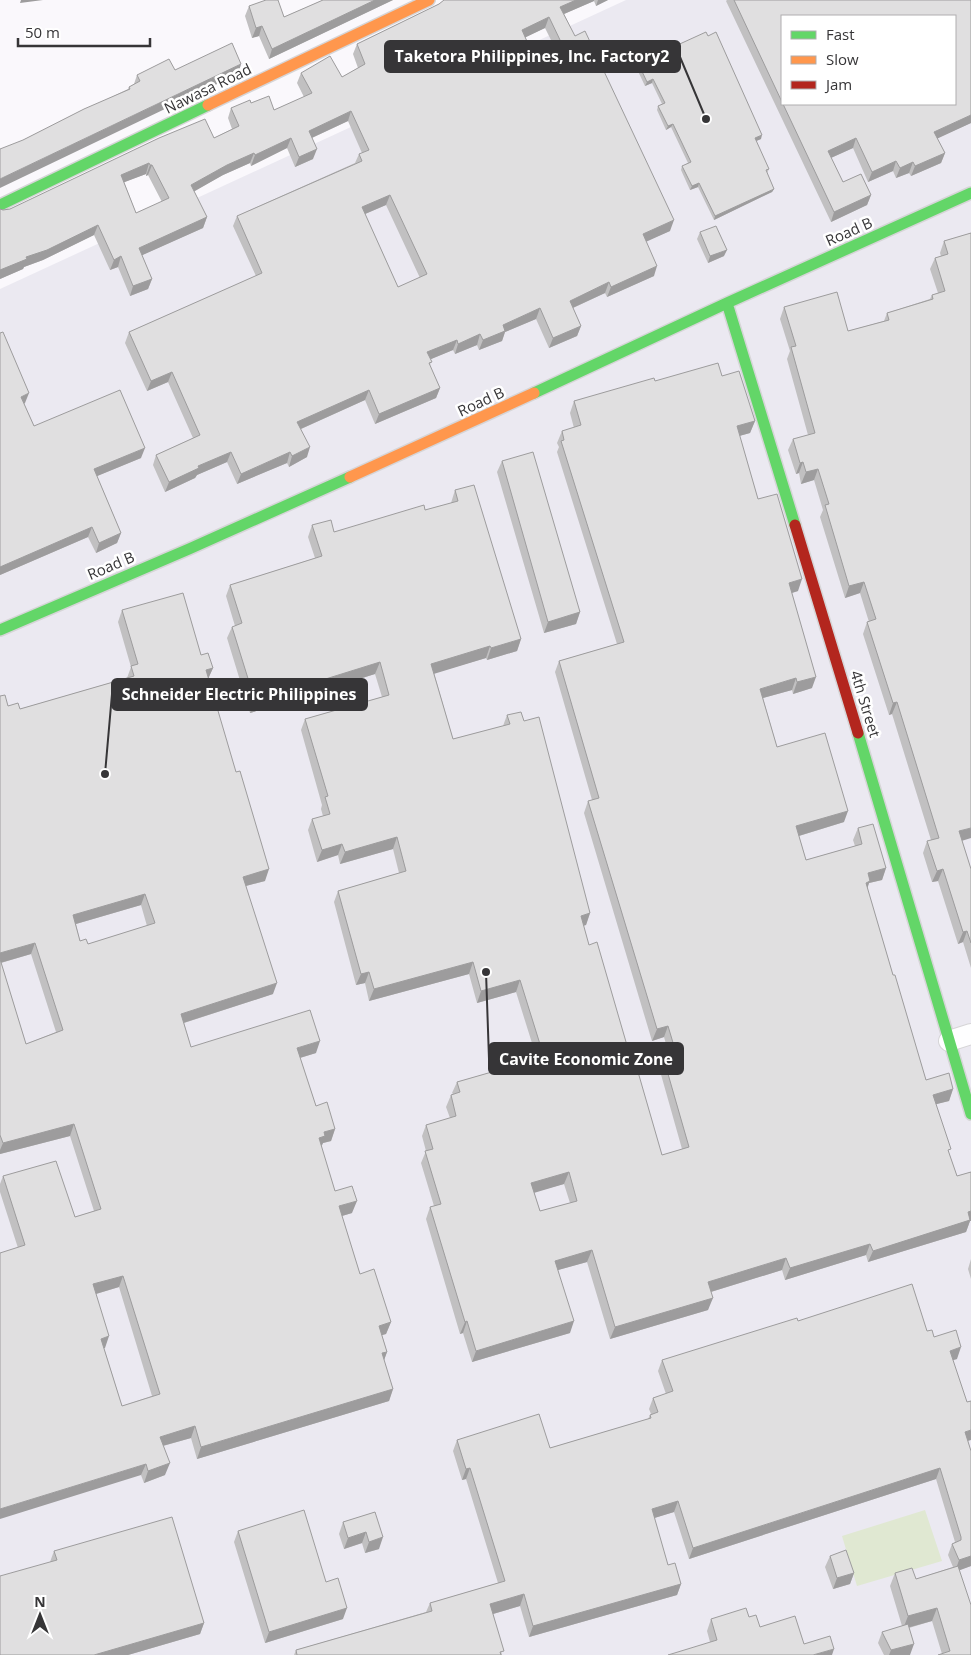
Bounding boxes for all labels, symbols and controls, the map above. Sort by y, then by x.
scale bar [18,15,150,47]
legend [781,15,956,105]
text: 50 m [25,22,60,42]
text: Fast [826,24,855,44]
callout: Taketora Philippines, Inc. Factory2 [385,41,680,72]
text: Taketora Philippines, Inc. Factory2 [394,45,670,67]
text: Slow [826,49,859,69]
street label: Nawasa Road [161,58,255,118]
text: Jam [824,74,852,94]
street label: Road B [822,212,875,250]
street label: Road B [454,382,507,421]
street label: Road B [84,546,137,584]
street label: 4th Street [846,668,886,740]
callout: Schneider Electric Philippines [112,679,367,710]
text: Schneider Electric Philippines [122,683,356,705]
callout: Cavite Economic Zone [489,1043,683,1074]
text: Cavite Economic Zone [499,1048,673,1070]
north arrow [15,1590,65,1640]
text: N [34,1592,46,1611]

